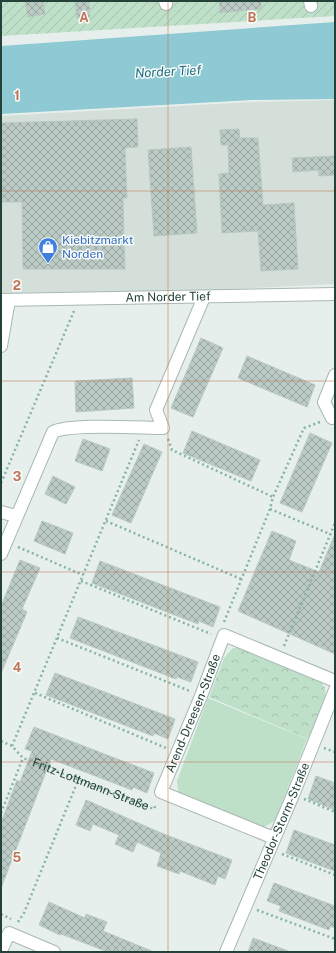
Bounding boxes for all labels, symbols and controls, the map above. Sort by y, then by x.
text: A [79,10,89,25]
text: B [248,10,257,25]
water label: Norder Tief [135,62,203,81]
text: 1 [14,88,20,103]
place label: Kiebitzmarkt Norden [62,233,134,261]
shop icon: Kiebitzmarkt Norden [37,236,59,264]
text: 2 [13,278,21,293]
street label: Am Norder Tief [125,289,211,305]
text: 3 [13,469,22,484]
street label: Arend-Dreesen-Straße [163,652,223,775]
text: 4 [13,660,22,675]
street label: Fritz-Lottmann-Straße [30,755,151,813]
street label: Theodor-Storm-Straße [251,760,312,882]
text: 5 [13,850,22,865]

